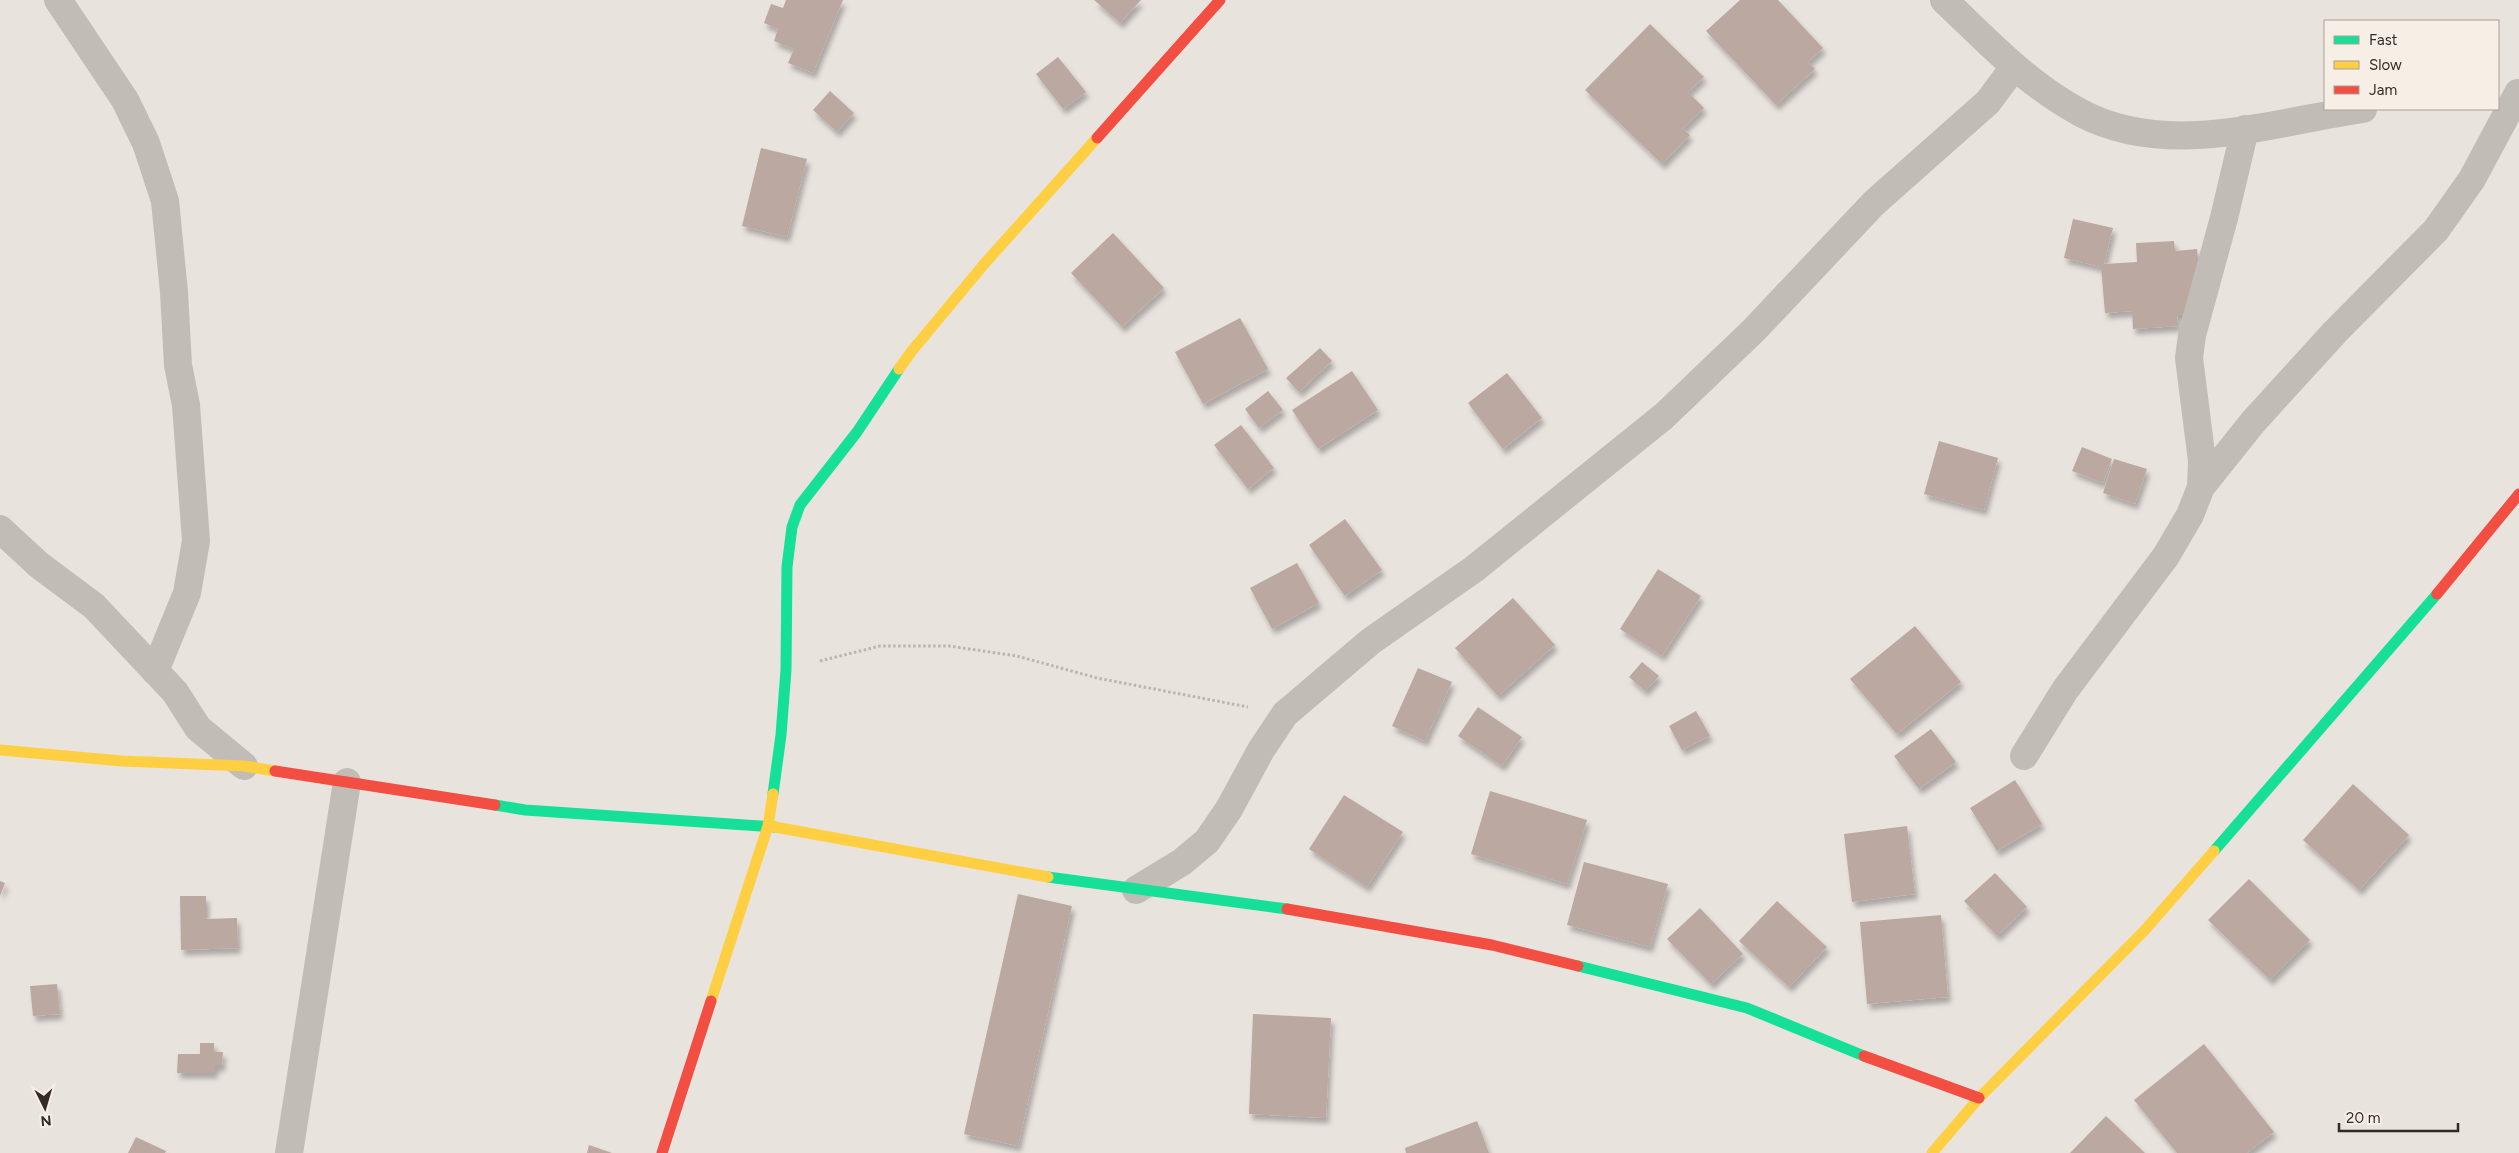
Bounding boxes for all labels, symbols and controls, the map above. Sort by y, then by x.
legend [2324,20,2499,110]
text: Fast [2369,31,2398,49]
text: Slow [2369,56,2402,74]
text: Jam [2369,81,2397,99]
north arrow [20,1083,70,1133]
scale bar [2339,1100,2458,1132]
text: 20 m [2346,1109,2380,1127]
text: N [40,1112,52,1129]

